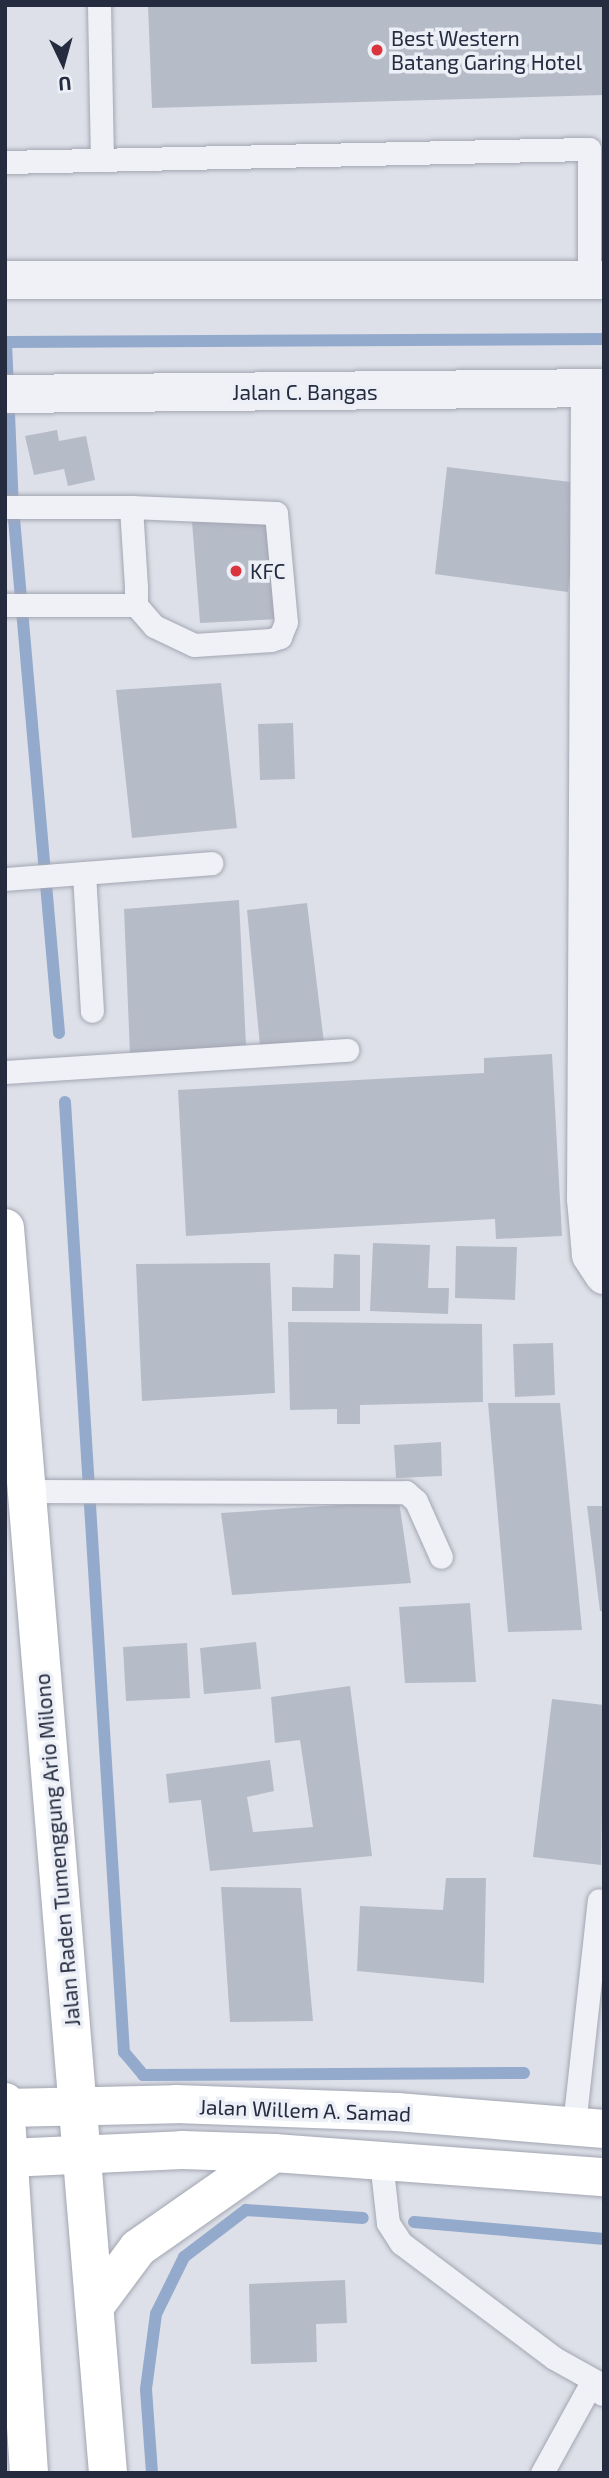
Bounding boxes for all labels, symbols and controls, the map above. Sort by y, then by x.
place label: Best Western Batang Garing Hotel [391,25,582,75]
north arrow [28,28,98,98]
marker: Best Western Batang Garing Hotel [369,42,385,58]
text: U [57,72,72,96]
street label: Jalan C. Bangas [232,379,378,405]
place label: KFC [250,558,286,584]
marker: KFC [228,563,244,579]
street label: Jalan Raden Tumenggung Ario Milono [29,1672,85,2028]
street label: Jalan Willem A. Samad [198,2094,412,2126]

